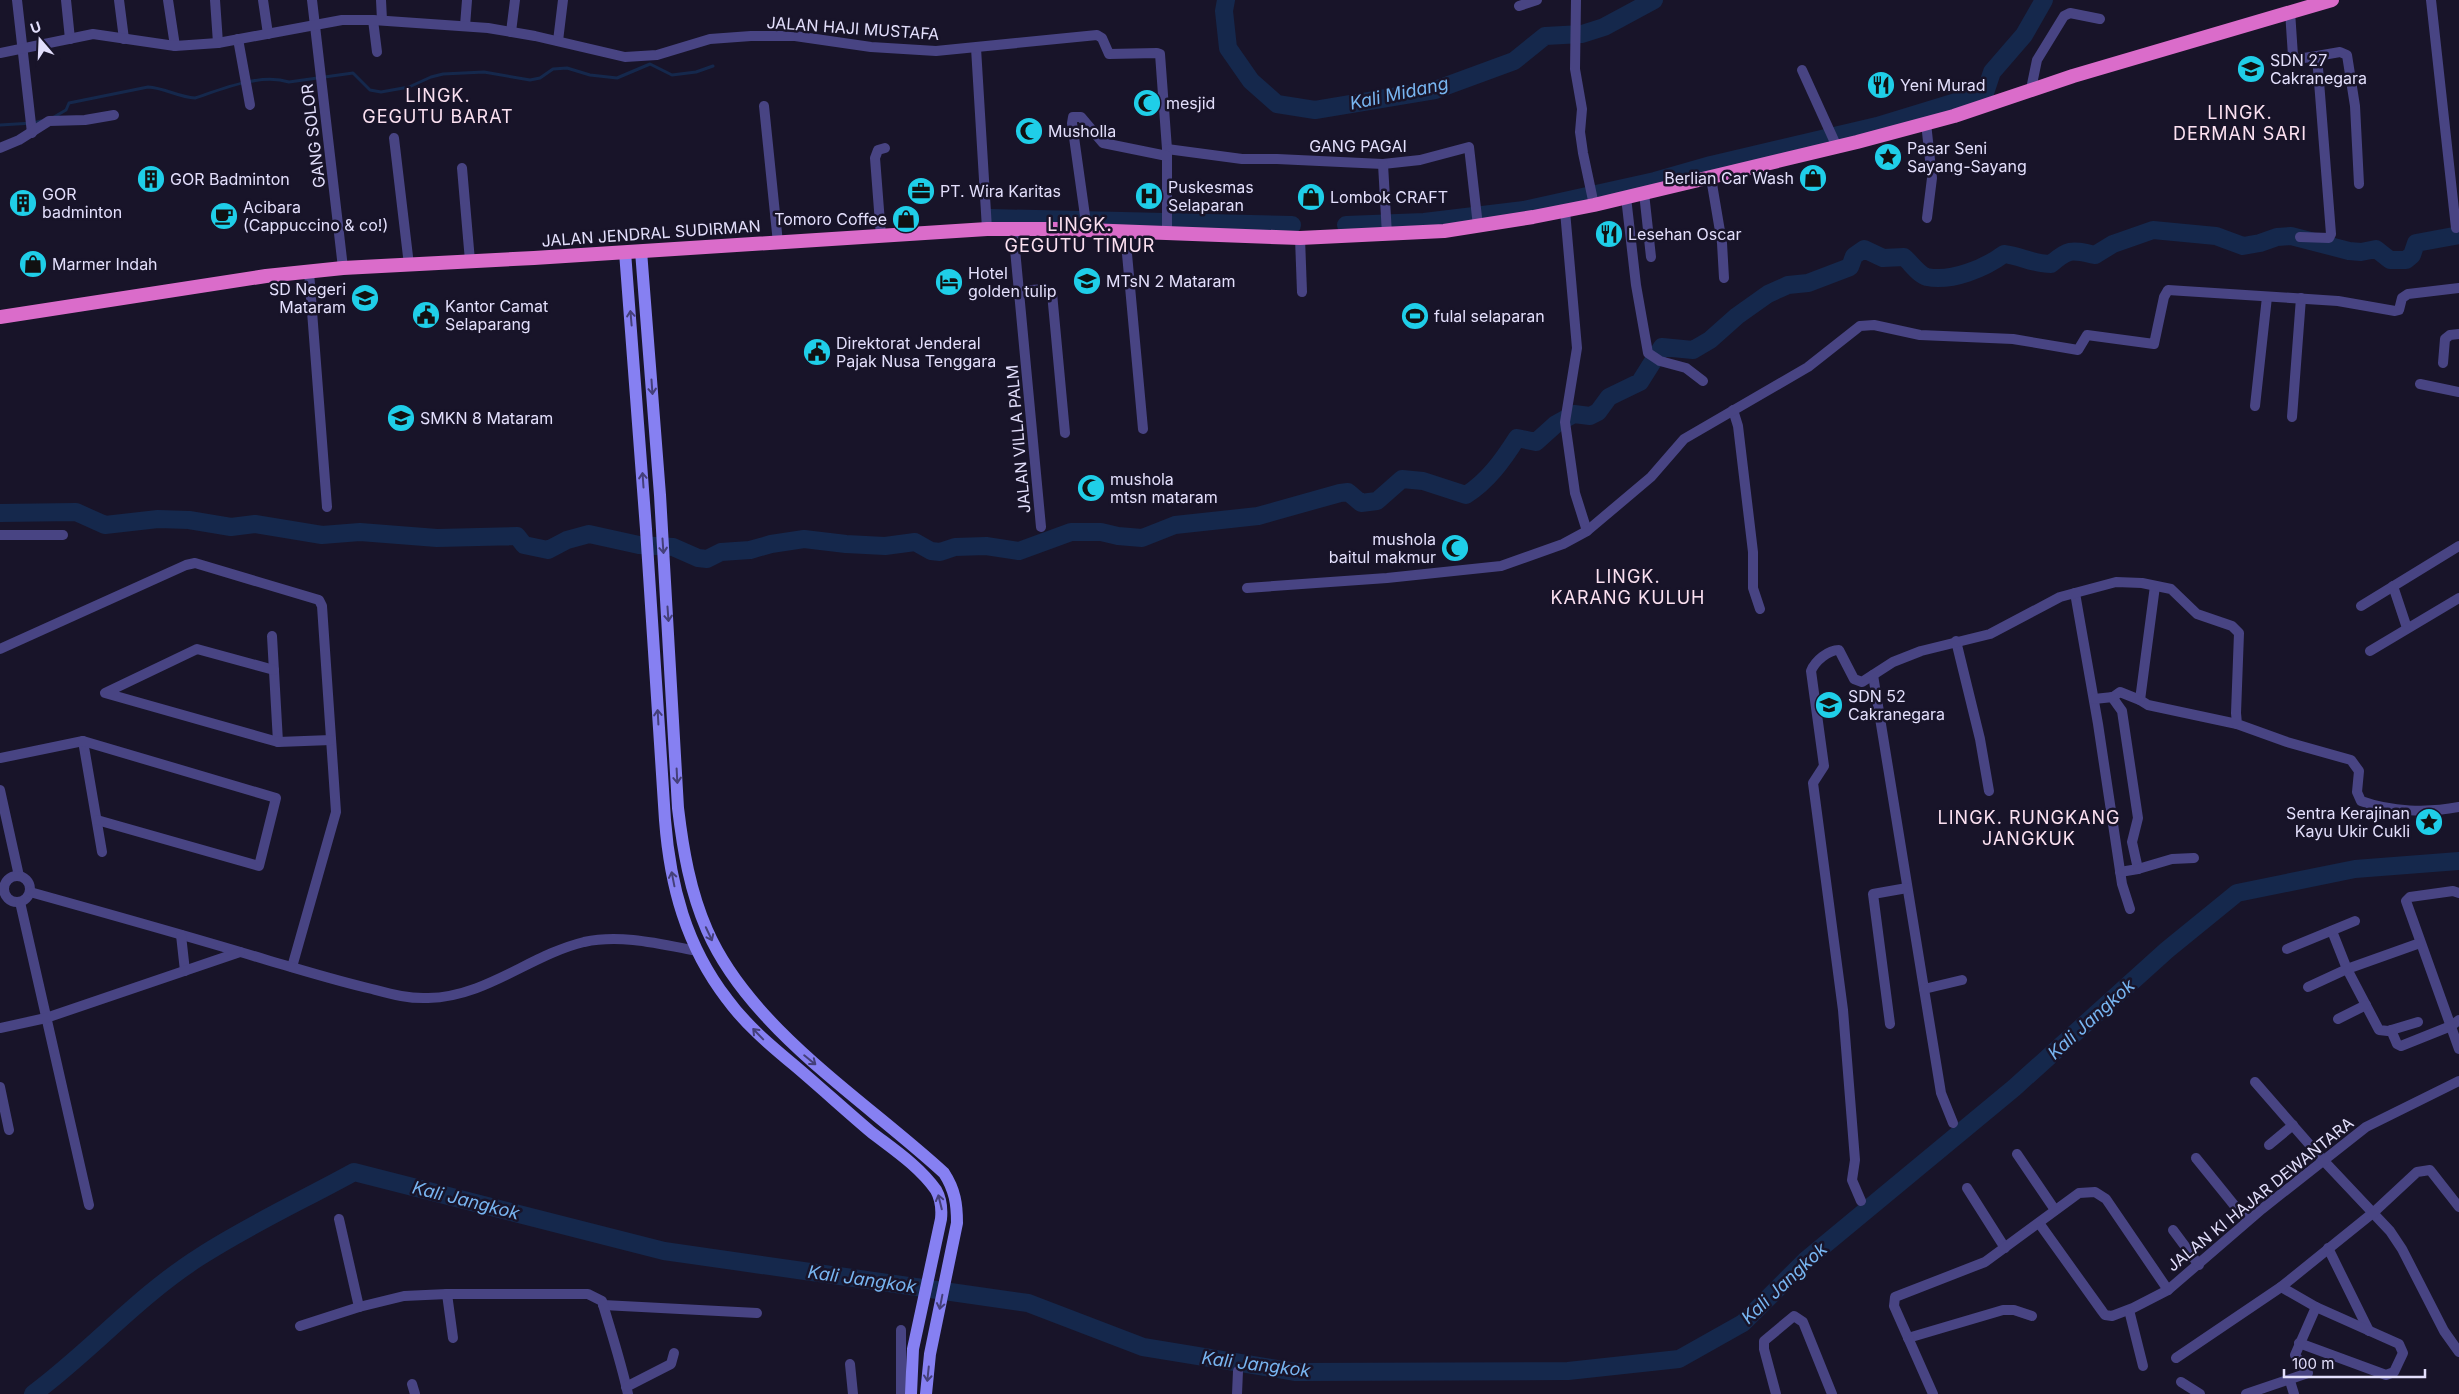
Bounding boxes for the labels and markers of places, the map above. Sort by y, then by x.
place label: SDN 27 Cakranegara [2270,50,2367,88]
school or university icon: SDN 27 Cakranegara [2236,54,2266,84]
restaurant icon: Yeni Murad [1866,70,1896,100]
place label: Yeni Murad [1900,75,1986,95]
mosque icon: mesjid [1132,88,1162,118]
place label: mesjid [1166,93,1215,113]
mosque icon: Musholla [1014,116,1044,146]
place label: Musholla [1048,121,1116,141]
place label: Pasar Seni Sayang-Sayang [1907,138,2027,176]
place icon: Pasar Seni Sayang-Sayang [1873,142,1903,172]
shop icon: Berlian Car Wash [1798,163,1828,193]
building icon: GOR Badminton [136,164,166,194]
place label: Berlian Car Wash [1664,168,1794,188]
place label: GOR Badminton [170,169,290,189]
office icon: PT. Wira Karitas [906,176,936,206]
place label: Puskesmas Selaparan [1168,177,1254,215]
place label: PT. Wira Karitas [940,181,1061,201]
hospital icon: Puskesmas Selaparan [1134,181,1164,211]
shop icon: Lombok CRAFT [1296,182,1326,212]
place label: GOR badminton [42,184,122,222]
place label: Lombok CRAFT [1330,187,1448,207]
building icon: GOR badminton [8,188,38,218]
place label: Acibara (Cappuccino & co!) [243,197,388,235]
cafe icon: Acibara (Cappuccino & co!) [209,201,239,231]
shop icon: Tomoro Coffee [891,204,921,234]
place label: Tomoro Coffee [774,209,887,229]
restaurant icon: Lesehan Oscar [1594,219,1624,249]
place label: Lesehan Oscar [1628,224,1742,244]
shop icon: Marmer Indah [18,249,48,279]
place label: Marmer Indah [52,254,158,274]
place label: Hotel golden tulip [968,263,1057,301]
school or university icon: MTsN 2 Mataram [1072,266,1102,296]
hotel icon: Hotel golden tulip [934,267,964,297]
place label: MTsN 2 Mataram [1106,271,1236,291]
place label: SD Negeri Mataram [269,279,346,317]
school or university icon: SD Negeri Mataram [350,283,380,313]
place label: Kantor Camat Selaparang [445,296,548,334]
public building icon: Kantor Camat Selaparang [411,300,441,330]
sports icon: fulal selaparan [1400,301,1430,331]
place label: fulal selaparan [1434,306,1545,326]
place label: Direktorat Jenderal Pajak Nusa Tenggara [836,333,996,371]
public building icon: Direktorat Jenderal Pajak Nusa Tenggara [802,337,832,367]
school or university icon: SMKN 8 Mataram [386,403,416,433]
place label: SMKN 8 Mataram [420,408,553,428]
place label: mushola mtsn mataram [1110,469,1218,507]
mosque icon: mushola mtsn mataram [1076,473,1106,503]
place label: mushola baitul makmur [1329,529,1436,567]
mosque icon: mushola baitul makmur [1440,533,1470,563]
place label: SDN 52 Cakranegara [1848,686,1945,724]
school or university icon: SDN 52 Cakranegara [1814,690,1844,720]
place label: Sentra Kerajinan Kayu Ukir Cukli [2286,803,2410,841]
place icon: Sentra Kerajinan Kayu Ukir Cukli [2414,807,2444,837]

